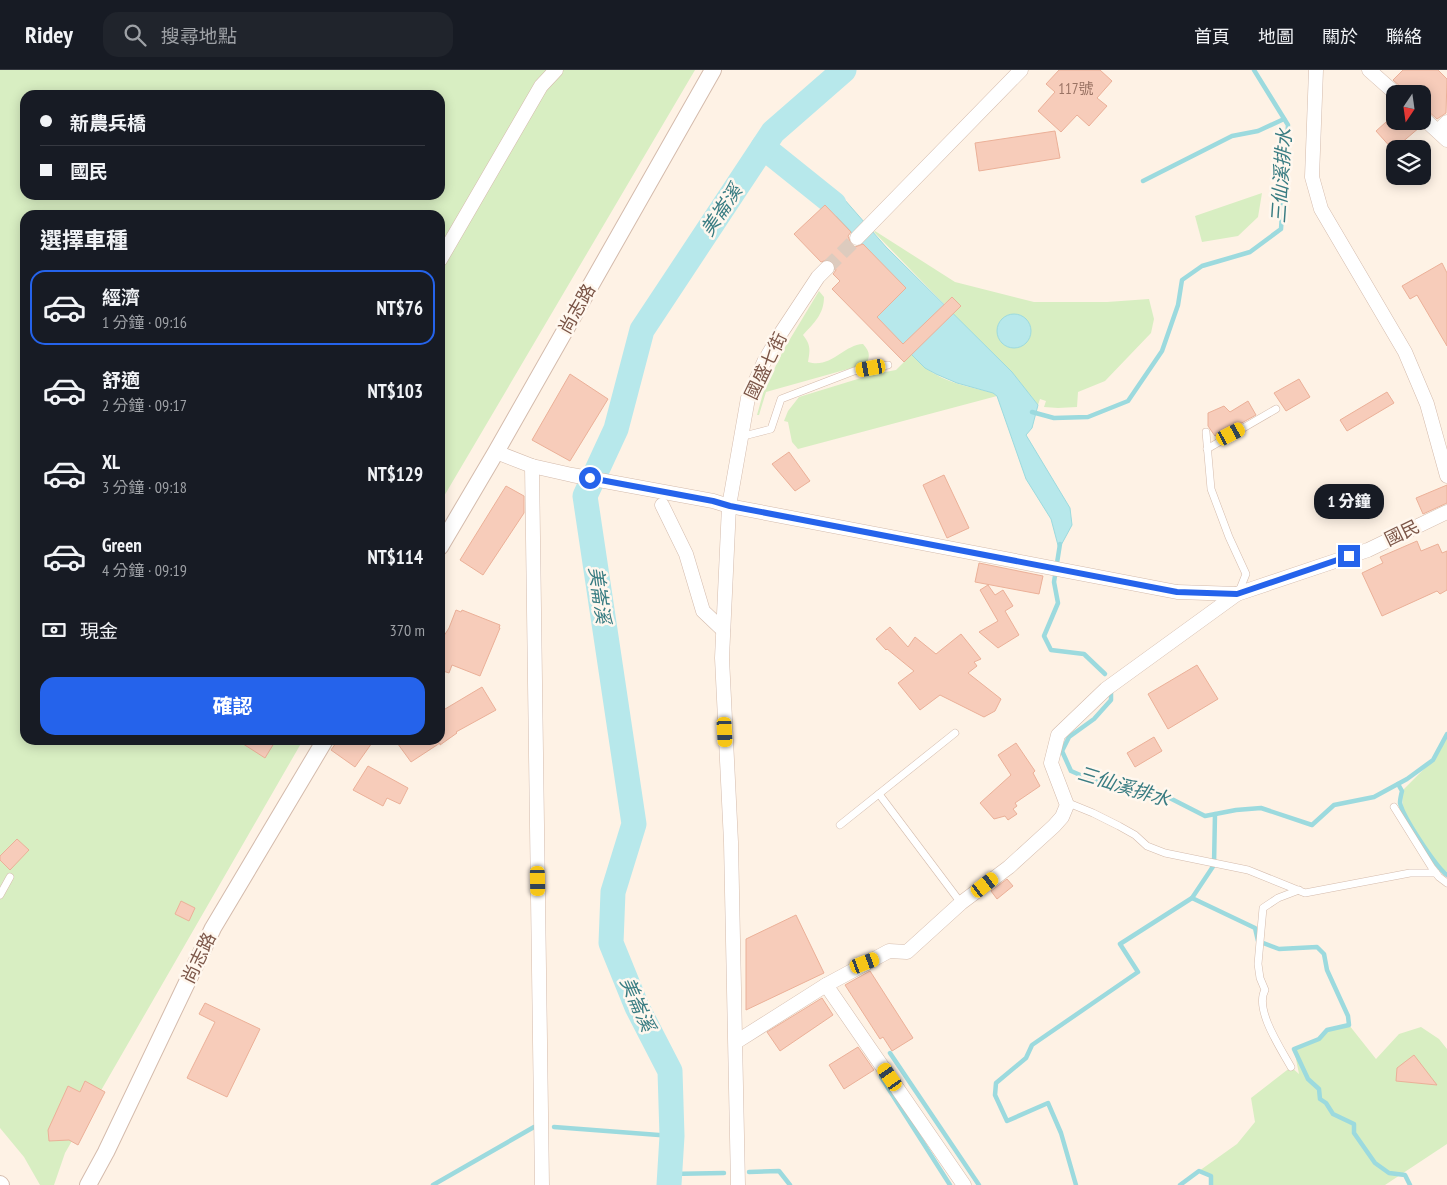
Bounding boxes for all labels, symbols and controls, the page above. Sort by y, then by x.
search box [103,12,453,57]
text: Ridey [25,19,73,50]
icon: search [121,21,149,49]
text: 搜尋地點 [161,24,237,48]
text: 首頁 [1194,25,1230,48]
text: 地圖 [1258,25,1294,48]
text: 關於 [1322,25,1358,48]
text: 聯絡 [1386,25,1422,48]
house number: 117號 [1058,79,1094,98]
north arrow [1386,85,1431,130]
map controls [1386,85,1431,185]
text: 新農兵橋 [70,111,146,135]
water label: 三仙溪排水 [1266,127,1296,224]
button: layers [1386,140,1431,185]
text: 國民 [70,159,108,183]
water label: 美崙溪 [695,177,749,240]
text: 選擇車種 [40,226,128,254]
street label: 尚志路 [553,280,600,338]
icon: car [42,285,87,330]
text: 經濟 [102,285,140,309]
text: NT$76 [376,296,423,320]
text: 1 分鐘 · 09:16 [102,312,187,332]
street label: 國盛七街 [739,328,792,403]
car [854,358,887,378]
icon: car [42,368,87,413]
text: 舒適 [102,368,140,392]
text: NT$103 [367,379,423,403]
text: 2 分鐘 · 09:17 [102,395,187,415]
car [1214,420,1247,448]
text: XL [102,450,120,474]
icon: car [42,451,87,496]
text: NT$129 [367,462,423,486]
route start [579,467,601,489]
text: 3 分鐘 · 09:18 [102,477,187,497]
callout: 1 分鐘 [1314,484,1384,518]
text: 1 分鐘 [1328,491,1370,511]
street label: 國民 [1381,514,1423,551]
text: Green [102,533,142,557]
icon: car [42,534,87,579]
text: NT$114 [367,545,423,569]
route end [1338,545,1360,567]
text: 4 分鐘 · 09:19 [102,560,187,580]
water label: 美崙溪 [584,565,616,628]
icon: cash [40,616,68,644]
text: 現金 [80,619,118,643]
text: 370 m [390,620,425,640]
button: 確認 [40,677,425,735]
car [716,717,733,747]
water label: 三仙溪排水 [1075,761,1174,812]
car [530,866,545,896]
car [968,870,1001,900]
street label: 尚志路 [176,928,221,987]
car [848,951,881,975]
water label: 美崙溪 [615,973,662,1038]
car [875,1060,904,1094]

